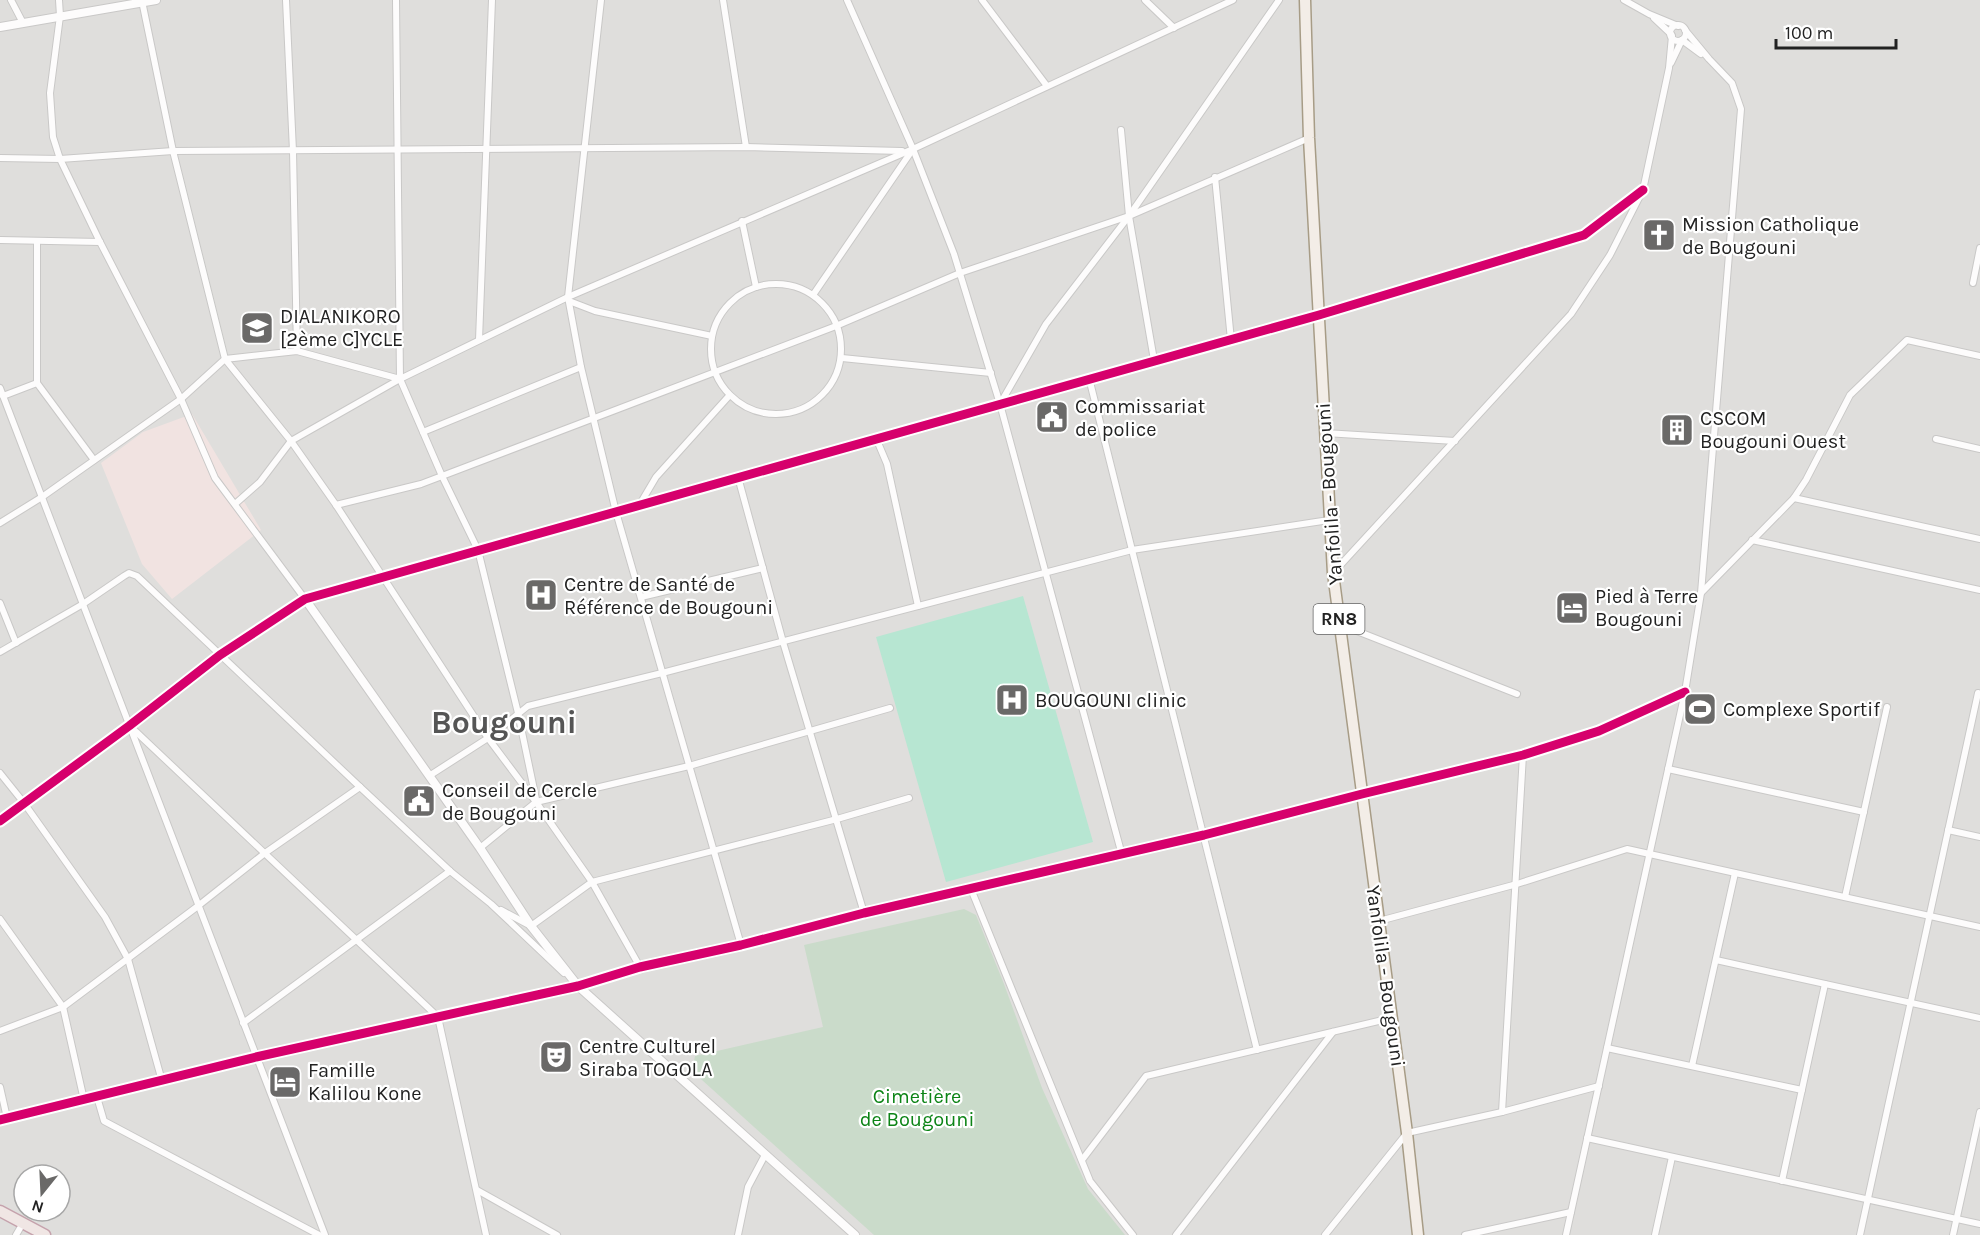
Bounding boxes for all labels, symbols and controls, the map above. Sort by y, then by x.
scale bar [1776,12,1896,50]
text: 100 m [1785,22,1833,44]
place label: Mission Catholique de Bougouni [1682,213,1859,259]
church icon: Mission Catholique de Bougouni [1641,217,1677,253]
place label: DIALANIKORO [2ème C]YCLE [280,305,403,351]
school or university icon: DIALANIKORO [2ème C]YCLE [239,310,275,346]
place label: Commissariat de police [1075,395,1206,441]
public building icon: Commissariat de police [1034,399,1070,435]
street label: Yanfolila - Bougouni [1312,402,1347,586]
place label: CSCOM Bougouni Ouest [1700,407,1846,453]
building icon: CSCOM Bougouni Ouest [1659,412,1695,448]
place label: Centre de Santé de Référence de Bougouni [564,573,773,619]
hospital icon: Centre de Santé de Référence de Bougouni [523,577,559,613]
place label: Pied à Terre Bougouni [1595,585,1698,631]
hotel icon: Pied à Terre Bougouni [1554,590,1590,626]
road number: RN8 [1314,604,1364,634]
hospital icon: BOUGOUNI clinic [994,682,1030,718]
place label: BOUGOUNI clinic [1035,689,1187,712]
sports icon: Complexe Sportif [1682,691,1718,727]
place label: Complexe Sportif [1723,698,1880,721]
district label: Bougouni [431,704,577,741]
place label: Conseil de Cercle de Bougouni [442,779,597,825]
public building icon: Conseil de Cercle de Bougouni [401,783,437,819]
street label: Yanfolila - Bougouni [1361,884,1410,1068]
place label: Centre Culturel Siraba TOGOLA [579,1035,716,1081]
theatre icon: Centre Culturel Siraba TOGOLA [538,1039,574,1075]
place label: Famille Kalilou Kone [308,1059,422,1105]
hotel icon: Famille Kalilou Kone [267,1064,303,1100]
park label: Cimetière de Bougouni [860,1085,974,1131]
north arrow [12,1163,72,1223]
text: N [29,1196,46,1218]

